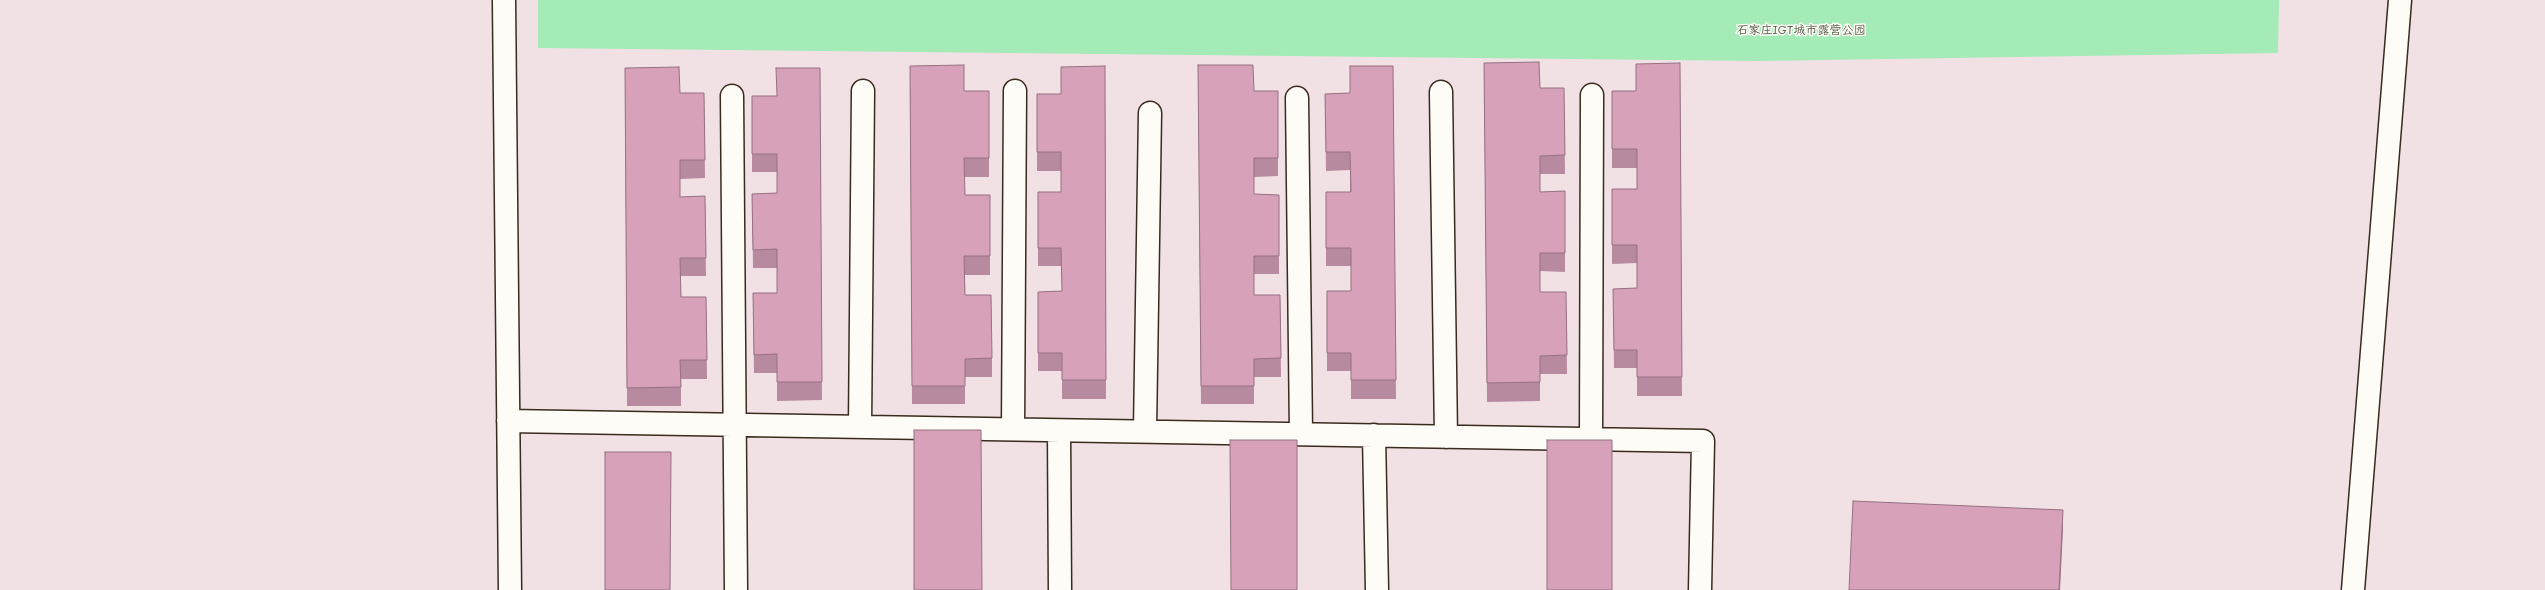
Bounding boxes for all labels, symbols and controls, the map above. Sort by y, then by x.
park label: 石家庄IGT城市露营公园 [1737,23,1865,37]

